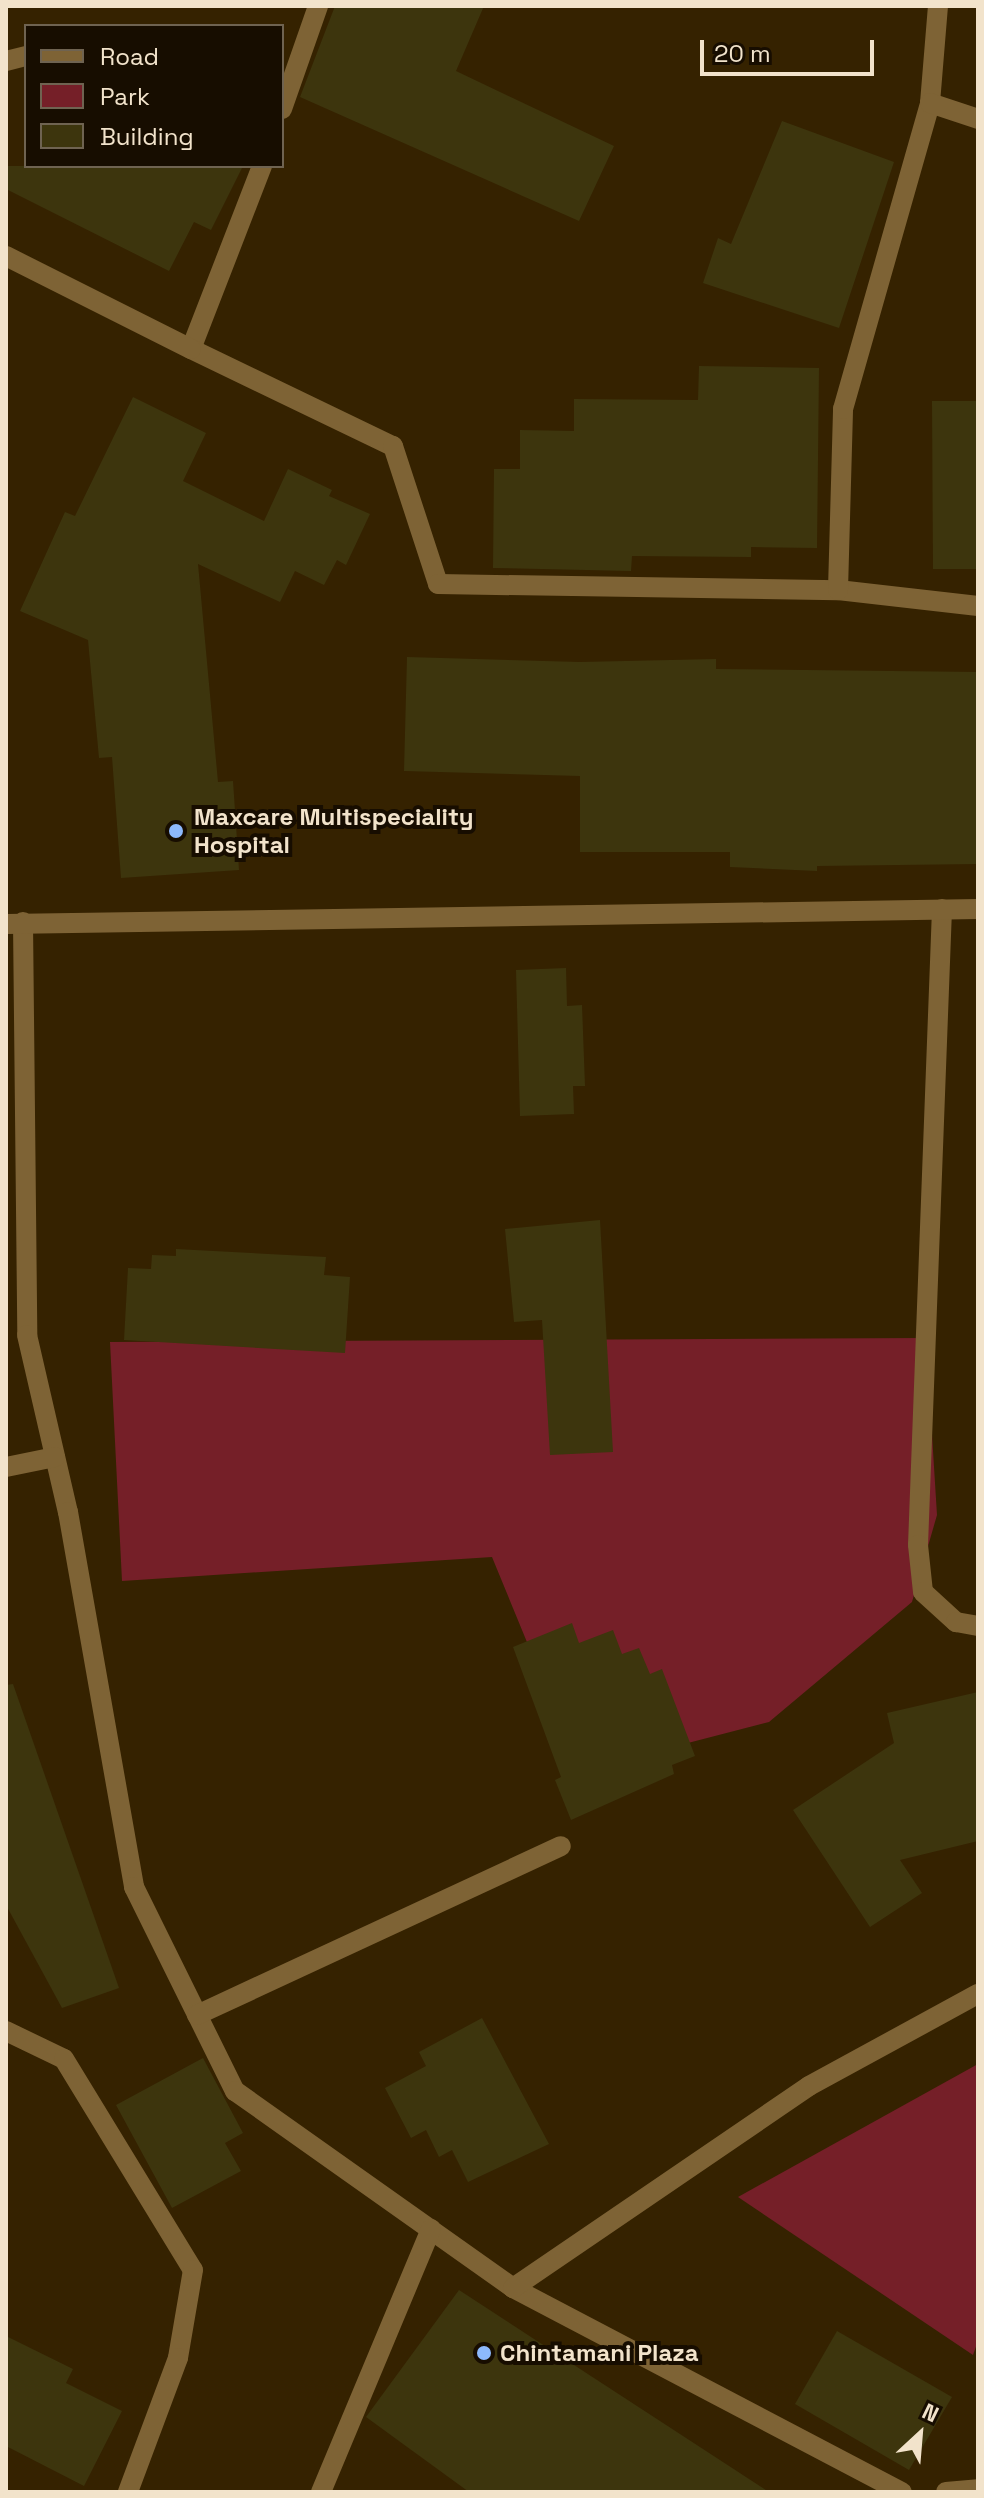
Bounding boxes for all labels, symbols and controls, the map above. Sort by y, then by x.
legend [24,24,284,168]
scale bar [704,24,878,74]
text: 20 m [714,38,771,69]
text: Road [100,41,159,72]
text: Park [100,81,150,112]
text: Building [100,121,194,152]
place label: Maxcare Multispeciality Hospital [194,803,474,859]
marker: Maxcare Multispeciality Hospital [165,820,187,842]
place label: Chintamani Plaza [500,2339,699,2367]
marker: Chintamani Plaza [475,2344,493,2362]
north arrow [880,2394,960,2474]
text: N [918,2397,943,2428]

